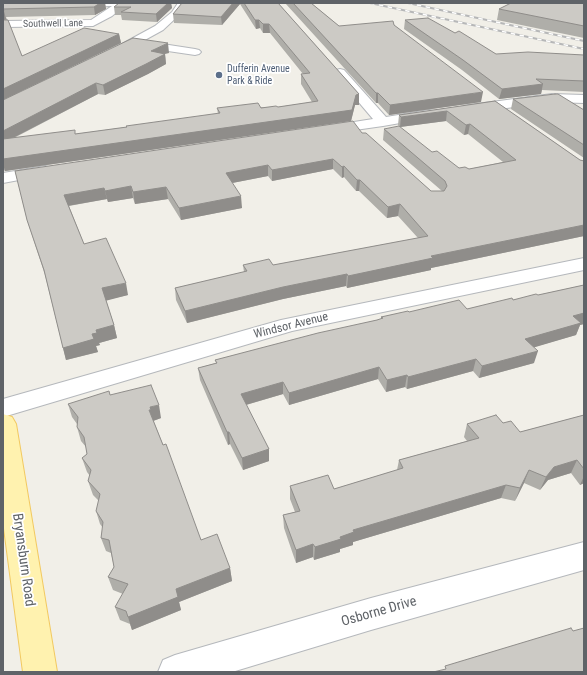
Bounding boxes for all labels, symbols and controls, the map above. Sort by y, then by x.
street label: Southwell Lane [23,17,83,31]
place label: Dufferin Avenue Park & Ride [227,63,290,86]
marker: Dufferin Avenue Park & Ride [214,70,224,80]
street label: Windsor Avenue [252,310,330,342]
street label: Bryansburn Road [8,512,38,608]
street label: Osborne Drive [339,593,419,631]

